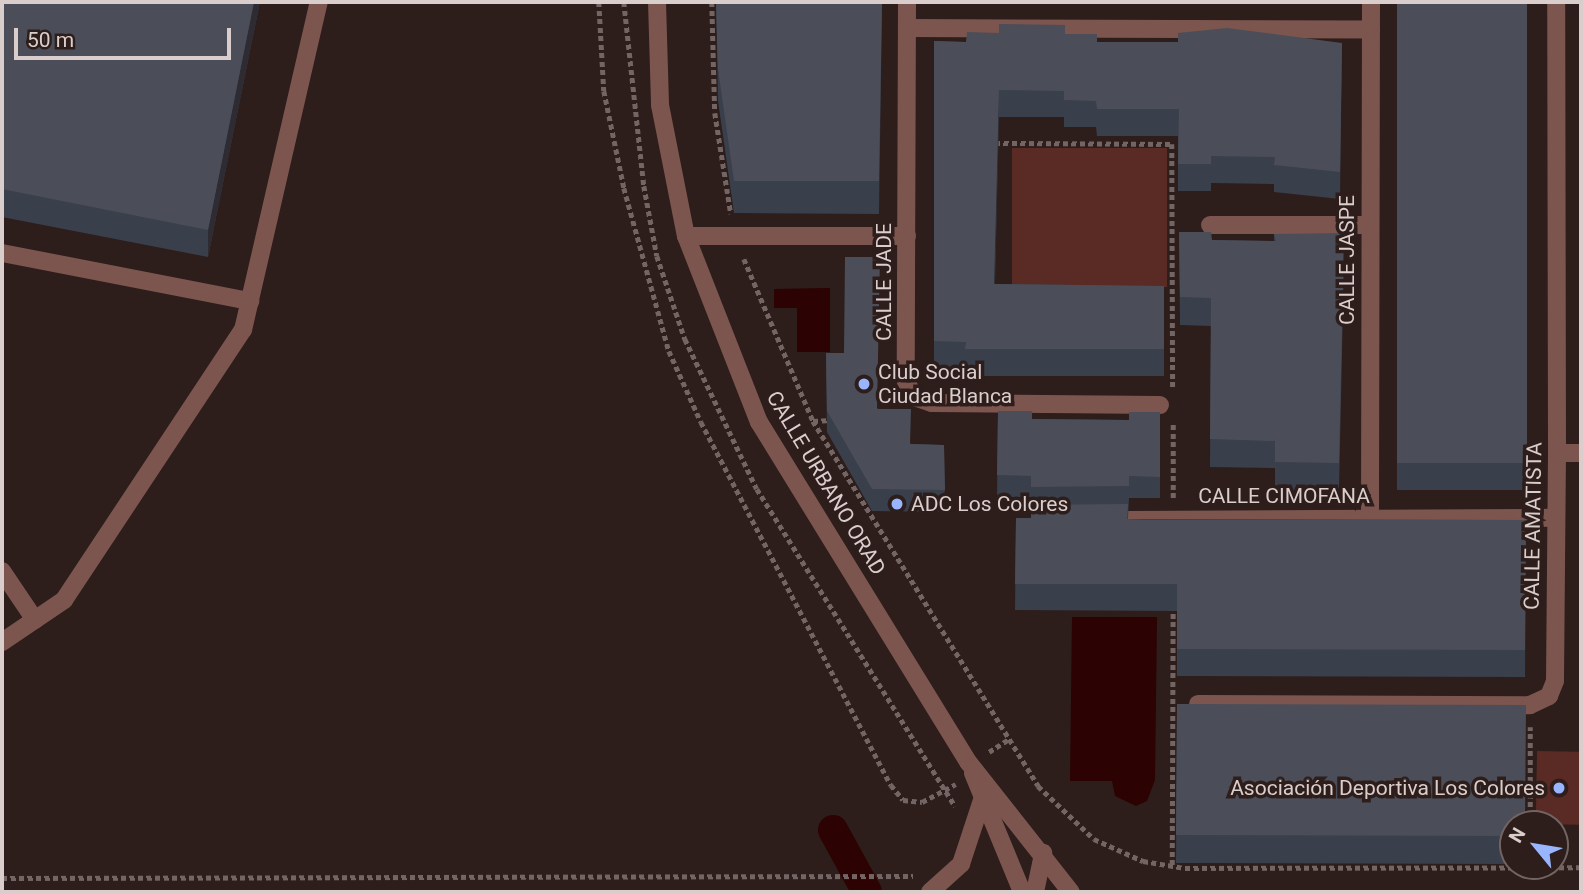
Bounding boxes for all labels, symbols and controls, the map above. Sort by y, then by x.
scale bar [18,14,234,58]
text: 50 m [27,28,74,52]
street label: CALLE JASPE [1334,195,1360,325]
street label: CALLE JADE [871,223,897,341]
place label: Club Social Ciudad Blanca [878,359,1012,409]
marker: Club Social Ciudad Blanca [856,376,872,392]
street label: CALLE URBANO ORAD [761,387,891,579]
street label: CALLE AMATISTA [1519,442,1547,610]
street label: CALLE CIMOFANA [1198,483,1370,509]
place label: ADC Los Colores [911,491,1068,517]
marker: ADC Los Colores [889,496,905,512]
place label: Asociación Deportiva Los Colores [1230,775,1545,801]
marker: Asociación Deportiva Los Colores [1551,780,1567,796]
north arrow [1499,810,1569,880]
text: N [1504,824,1530,847]

